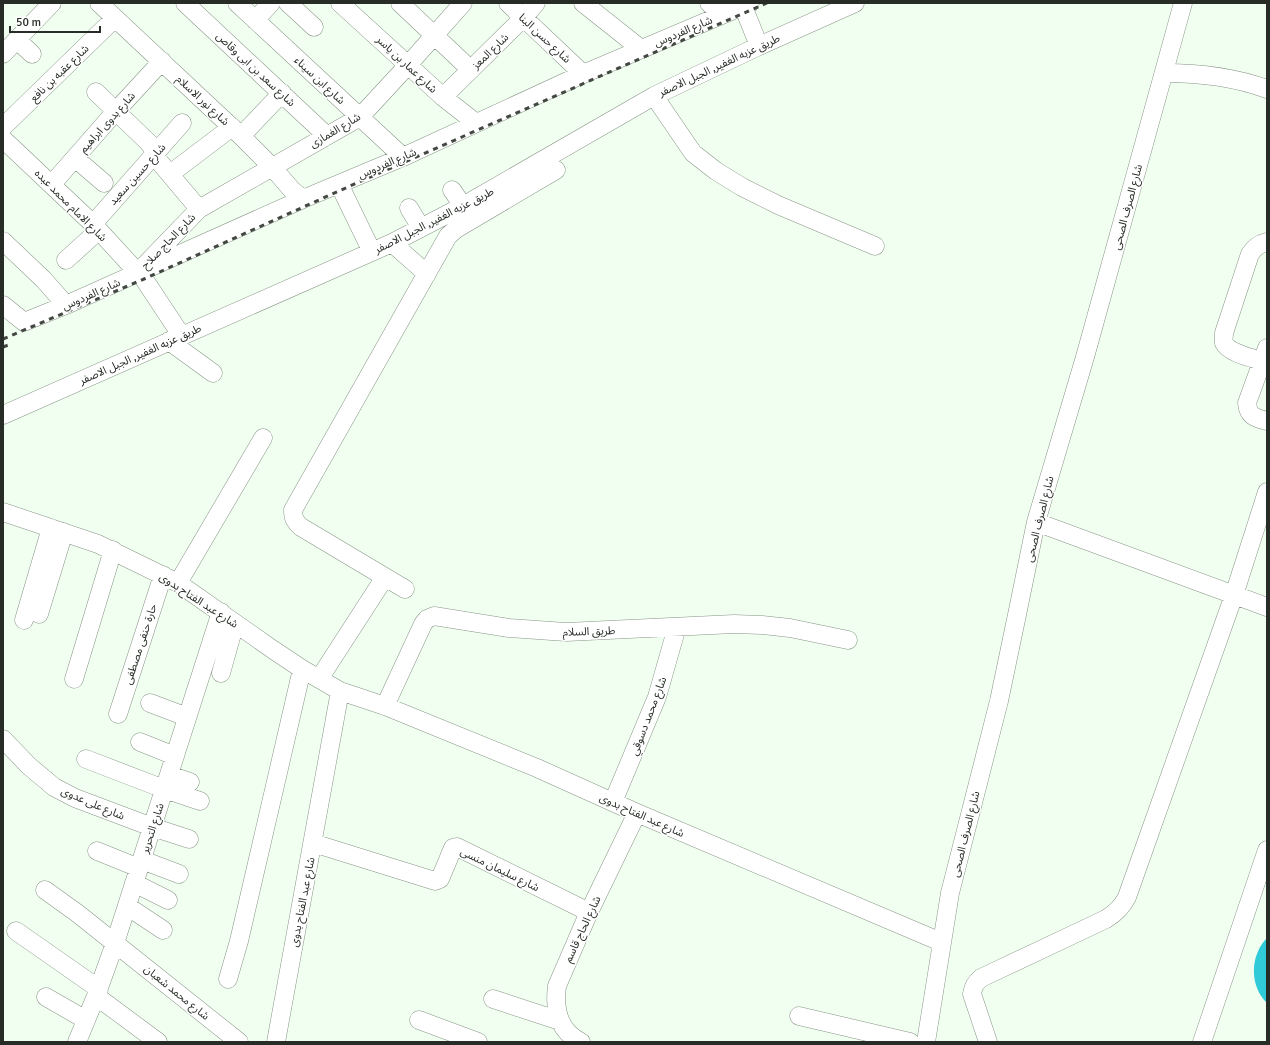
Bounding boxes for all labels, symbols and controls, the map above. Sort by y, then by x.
scale bar [10,8,100,34]
street label: شارع حسن البنا [515,11,574,67]
street label: شارع الفردوس [652,13,715,51]
text: 50 m [16,15,41,30]
street label: شارع سعد بن ابى وقاص [213,29,298,110]
street label: شارع المعز [469,31,512,73]
street label: شارع عمار بن ياسر [372,32,440,97]
street label: طريق عزبه الغفير, الجبل الاصفر [656,32,782,100]
street label: شارع عقبه بن نافع [27,42,92,105]
street label: شارع ابن سيناء [291,54,348,108]
street label: شارع نور الاسلام [173,72,232,129]
street label: شارع بدوى ابراهيم [77,89,140,157]
street label: شارع الغمازى [307,110,364,152]
street label: شارع حسين سعيد [106,141,169,209]
street label: شارع الفردوس [356,145,419,183]
street label: شارع الصرف الصحى [1110,163,1146,252]
street label: شارع الامام محمد عبده [31,167,110,245]
street label: طريق عزبه الغفير, الجبل الاصفر [371,185,496,257]
street label: شارع الحاج صلاح [138,210,199,273]
street label: شارع الفردوس [60,276,123,314]
street label: طريق عزبه الغفير, الجبل الاصفر [76,322,203,388]
street label: شارع الصرف الصحى [1023,474,1058,564]
street label: شارع عبد الفتاح بدوى [156,570,241,632]
street label: حارة حنفى مصطفى [121,602,160,686]
street label: طريق السلام [562,624,616,640]
street label: شارع محمد دسوقي [627,675,672,758]
street label: شارع على عدوى [59,784,127,824]
street label: شارع الصرف الصحى [949,789,984,879]
street label: شارع عبد الفتاح بدوى [597,791,686,841]
street label: شارع التحرير [138,801,168,856]
street label: شارع سليمان منسى [458,845,542,895]
street label: شارع عبد الفتاح بدوى [287,856,319,948]
street label: شارع الحاج قاسم [561,894,606,965]
street label: شارع محمد شعبان [141,962,212,1024]

